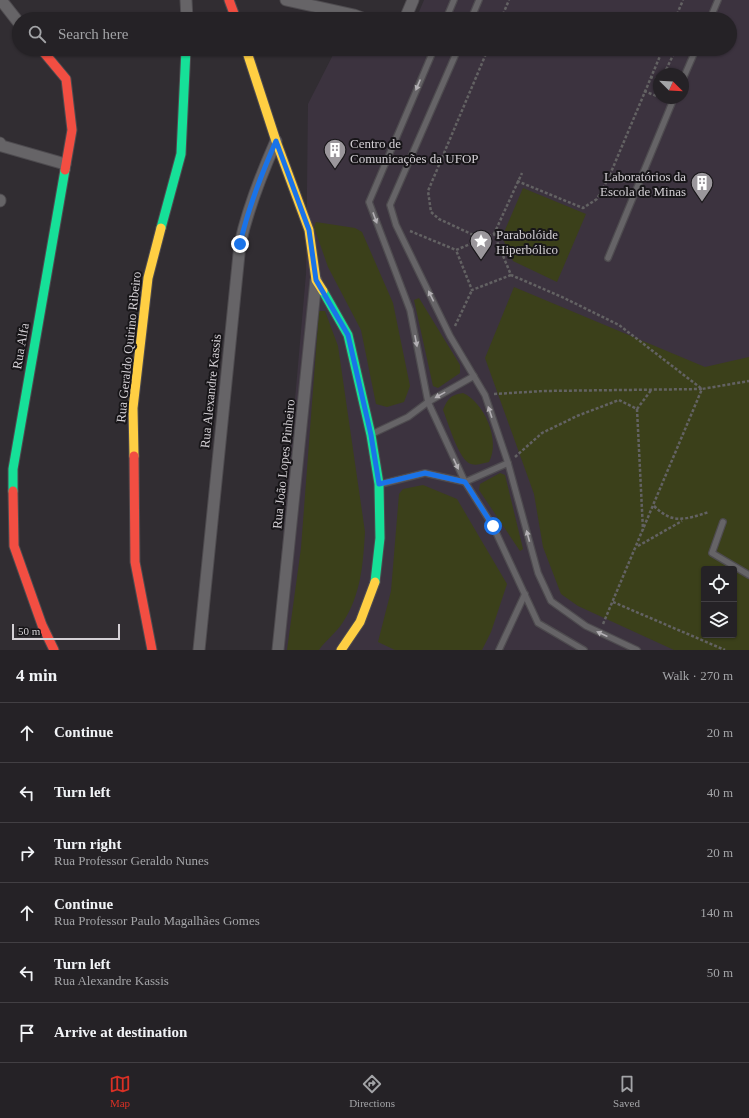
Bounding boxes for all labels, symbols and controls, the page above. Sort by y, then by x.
search box [12,12,737,56]
icon: search [26,23,48,45]
text: Search here [58,26,128,42]
north arrow [653,68,689,104]
one-way arrow [415,79,421,91]
place label: Centro de Comunicações da UFOP [350,136,479,166]
building icon: Centro de Comunicações da UFOP [322,137,348,170]
place label: Laboratórios da Escola de Minas [600,169,686,199]
building icon: Laboratórios da Escola de Minas [689,170,715,203]
one-way arrow [373,212,379,224]
place label: Parabolóide Hiperbólico [496,227,558,257]
place icon: Parabolóide Hiperbólico [468,228,494,261]
route end [231,235,249,253]
street label: Rua Geraldo Quirino Ribeiro [113,271,144,423]
one-way arrow [428,291,434,302]
street label: Rua Alfa [9,322,32,370]
street label: Rua Alexandre Kassis [197,333,224,449]
one-way arrow [413,335,419,347]
one-way arrow [434,392,446,398]
street label: Rua João Lopes Pinheiro [269,398,298,530]
one-way arrow [487,405,493,417]
one-way arrow [453,458,459,469]
route start [484,517,502,535]
one-way arrow [525,530,531,542]
map controls [701,566,737,638]
button: locate [701,566,737,602]
button: layers [701,602,737,638]
scale bar [12,622,120,641]
text: 50 m [18,625,40,637]
one-way arrow [596,631,607,637]
text: 4 min [16,666,57,685]
text: Walk · 270 m [662,668,733,683]
icon: ahead [16,722,38,744]
text: Continue [54,724,113,740]
text: 20 m [707,725,733,740]
icon: left [16,782,38,804]
text: Turn left [54,784,111,800]
text: 40 m [707,785,733,800]
text: Turn right [54,836,121,852]
icon: right [16,842,38,864]
text: 20 m [707,845,733,860]
text: Rua Professor Geraldo Nunes [54,853,209,868]
text: Continue [54,896,113,912]
icon: ahead [16,902,38,924]
text: 140 m [700,905,733,920]
text: Rua Professor Paulo Magalhães Gomes [54,913,260,928]
text: Turn left [54,956,111,972]
icon: left [16,962,38,984]
text: 50 m [707,965,733,980]
text: Rua Alexandre Kassis [54,973,169,988]
icon: arrive [16,1022,38,1044]
text: Arrive at destination [54,1024,187,1040]
tab: Map [109,1073,131,1109]
tab: Directions [349,1073,395,1109]
tab: Saved [613,1073,640,1109]

